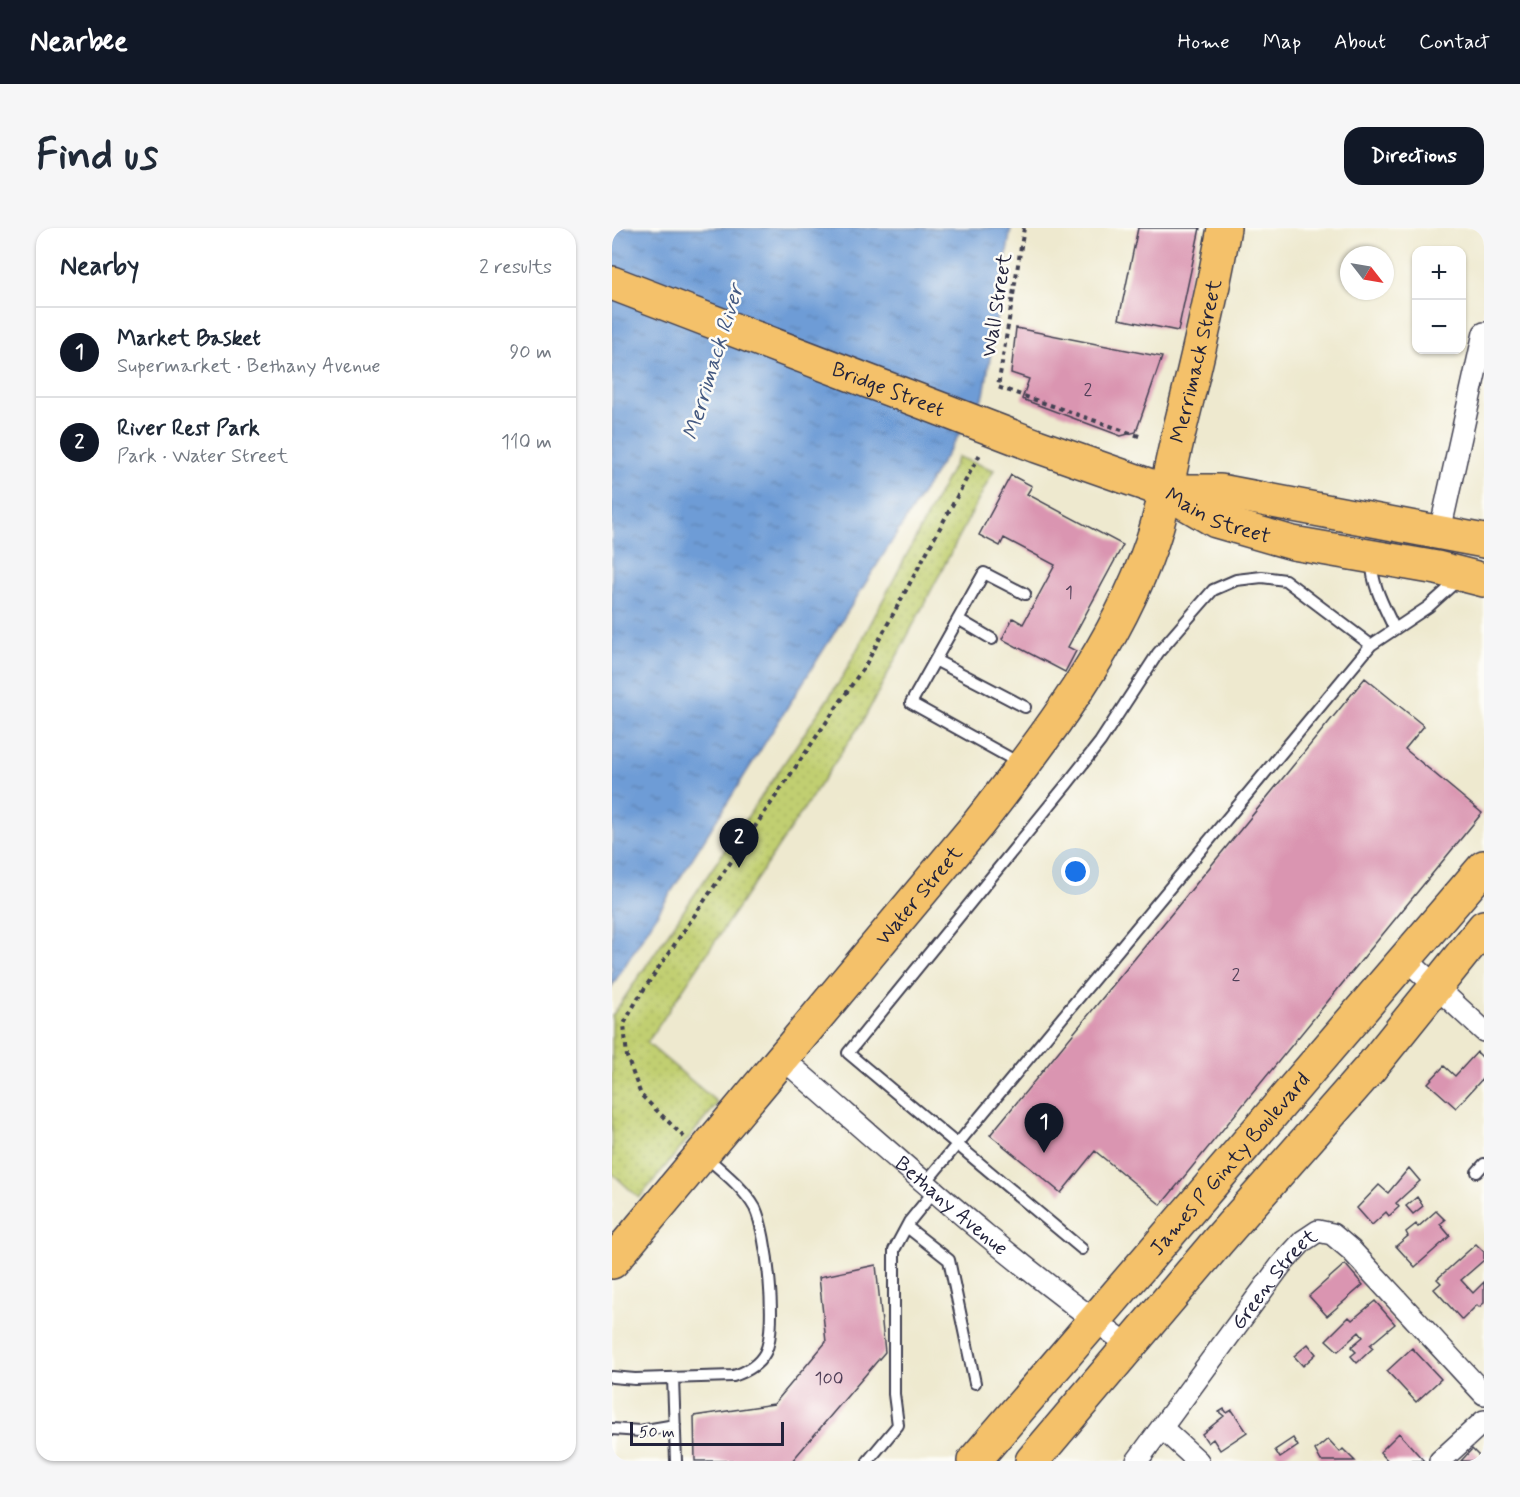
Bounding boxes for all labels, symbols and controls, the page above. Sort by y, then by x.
text: Nearbee [30,24,128,61]
text: Home [1178,28,1230,56]
text: Map [1263,28,1301,56]
text: About [1334,28,1386,56]
text: Contact [1419,28,1490,56]
button: Directions [1344,127,1484,185]
text: Find us [36,129,158,184]
north arrow [1340,246,1394,300]
map controls [1412,246,1466,354]
button: + [1412,246,1466,300]
text: Nearby [60,250,139,284]
street label: Wall Street [975,250,1019,359]
text: 2 results [479,254,552,281]
street label: Merrimack Street [1164,276,1229,446]
water label: Merrimack River [677,279,752,444]
button: − [1412,300,1466,354]
text: Market Basket [117,325,261,353]
text: 1 [75,339,84,366]
text: 90 m [509,339,552,366]
text: Supermarket · Bethany Avenue [117,353,380,380]
street label: Bridge Street [828,356,949,424]
house number: 2 [1084,378,1093,402]
text: River Rest Park [117,415,260,443]
text: 2 [75,429,84,456]
text: 110 m [501,429,552,456]
text: Park · Water Street [117,443,288,470]
street label: Main Street [1160,481,1274,551]
house number: 1 [1065,581,1073,605]
pin: 2 [720,818,758,868]
street label: Water Street [869,840,970,952]
your location [1061,857,1090,886]
house number: 2 [1232,963,1241,987]
street label: James P Ginty Boulevard [1143,1067,1317,1262]
pin: 1 [1024,1104,1064,1153]
street label: Bethany Avenue [888,1150,1014,1263]
street label: Green Street [1225,1222,1323,1336]
house number: 100 [814,1367,844,1391]
scale bar [630,1419,784,1446]
text: 50 m [639,1422,675,1443]

